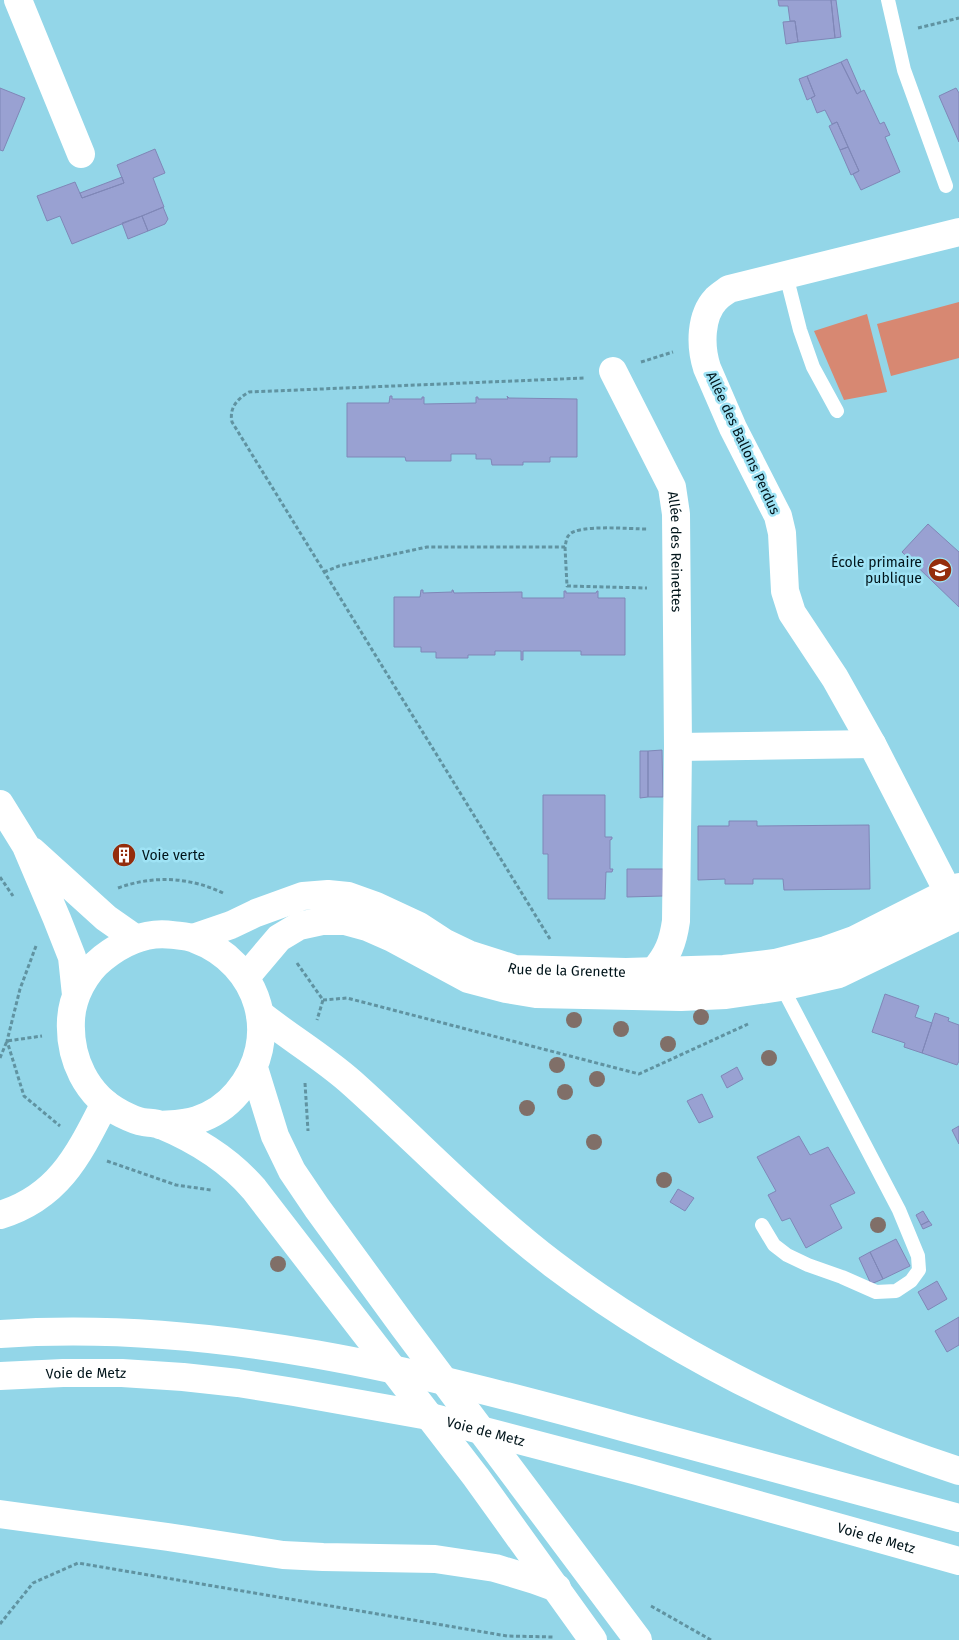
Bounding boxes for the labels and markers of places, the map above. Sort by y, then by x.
place label: École primaire publique [831,553,922,587]
school or university icon: École primaire publique [927,557,953,583]
building icon: Voie verte [111,842,137,868]
place label: Voie verte [142,847,205,864]

